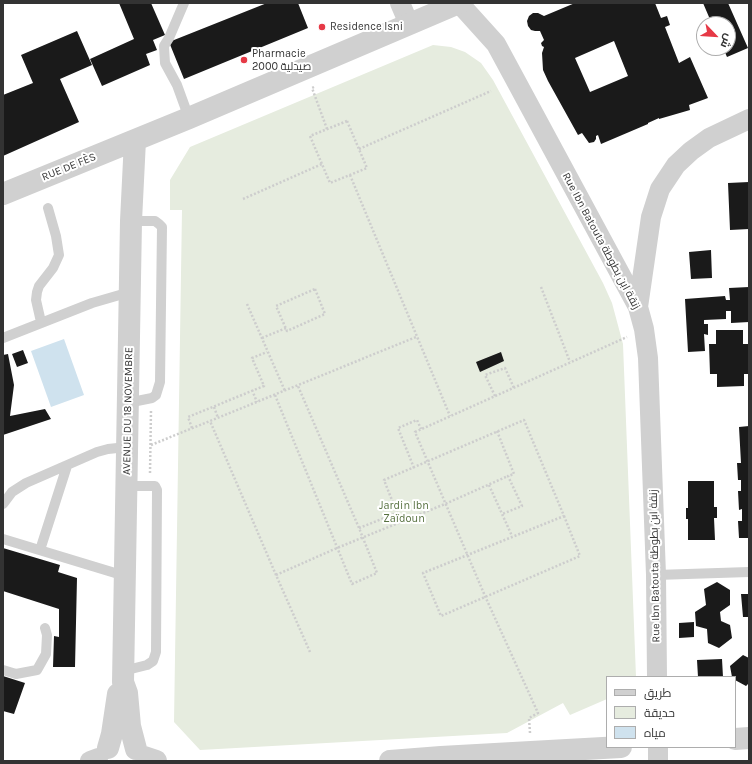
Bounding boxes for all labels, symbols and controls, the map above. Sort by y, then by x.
north arrow [696,16,736,56]
place label: Residence Isni [330,20,403,34]
marker: Residence Isni [317,22,327,32]
text: ش [718,32,735,50]
place label: Pharmacie 2000 صيدلية [252,47,311,73]
marker: Pharmacie 2000 صيدلية [239,55,249,65]
street label: RUE DE FÈS [40,150,98,184]
street label: Rue Ibn Batouta زنقة ابن بطوطة [559,170,643,312]
street label: AVENUE DU 18 NOVEMBRE [120,347,136,475]
street label: Rue Ibn Batouta زنقة ابن بطوطة [647,489,663,643]
park label: Jardin Ibn Zaïdoun [379,499,429,525]
legend [606,676,736,748]
text: طريق [644,686,671,700]
text: حديقة [644,706,675,720]
text: مياه [644,726,666,740]

